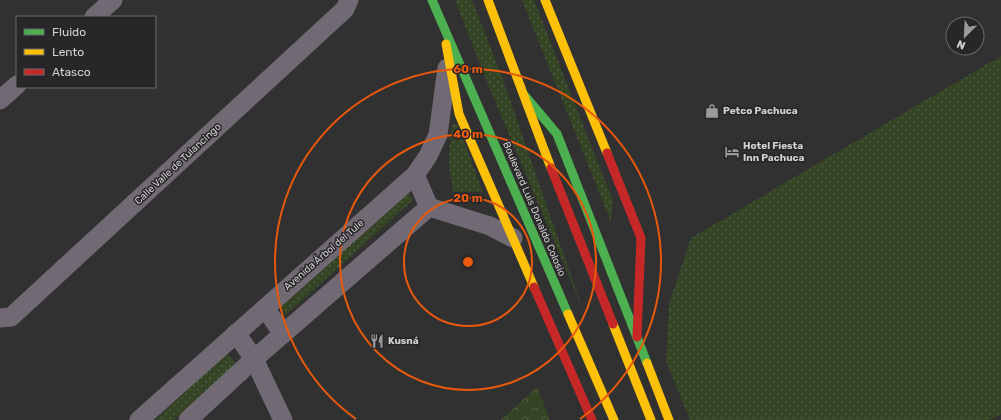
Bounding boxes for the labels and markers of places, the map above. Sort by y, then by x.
shop icon: Petco Pachuca [704,103,720,119]
place label: Petco Pachuca [723,105,798,117]
place label: Hotel Fiesta Inn Pachuca [743,140,804,164]
hotel icon: Hotel Fiesta Inn Pachuca [724,144,740,160]
centre of rings [461,255,475,269]
restaurant icon: Kusná [369,333,385,349]
place label: Kusná [388,335,419,347]

